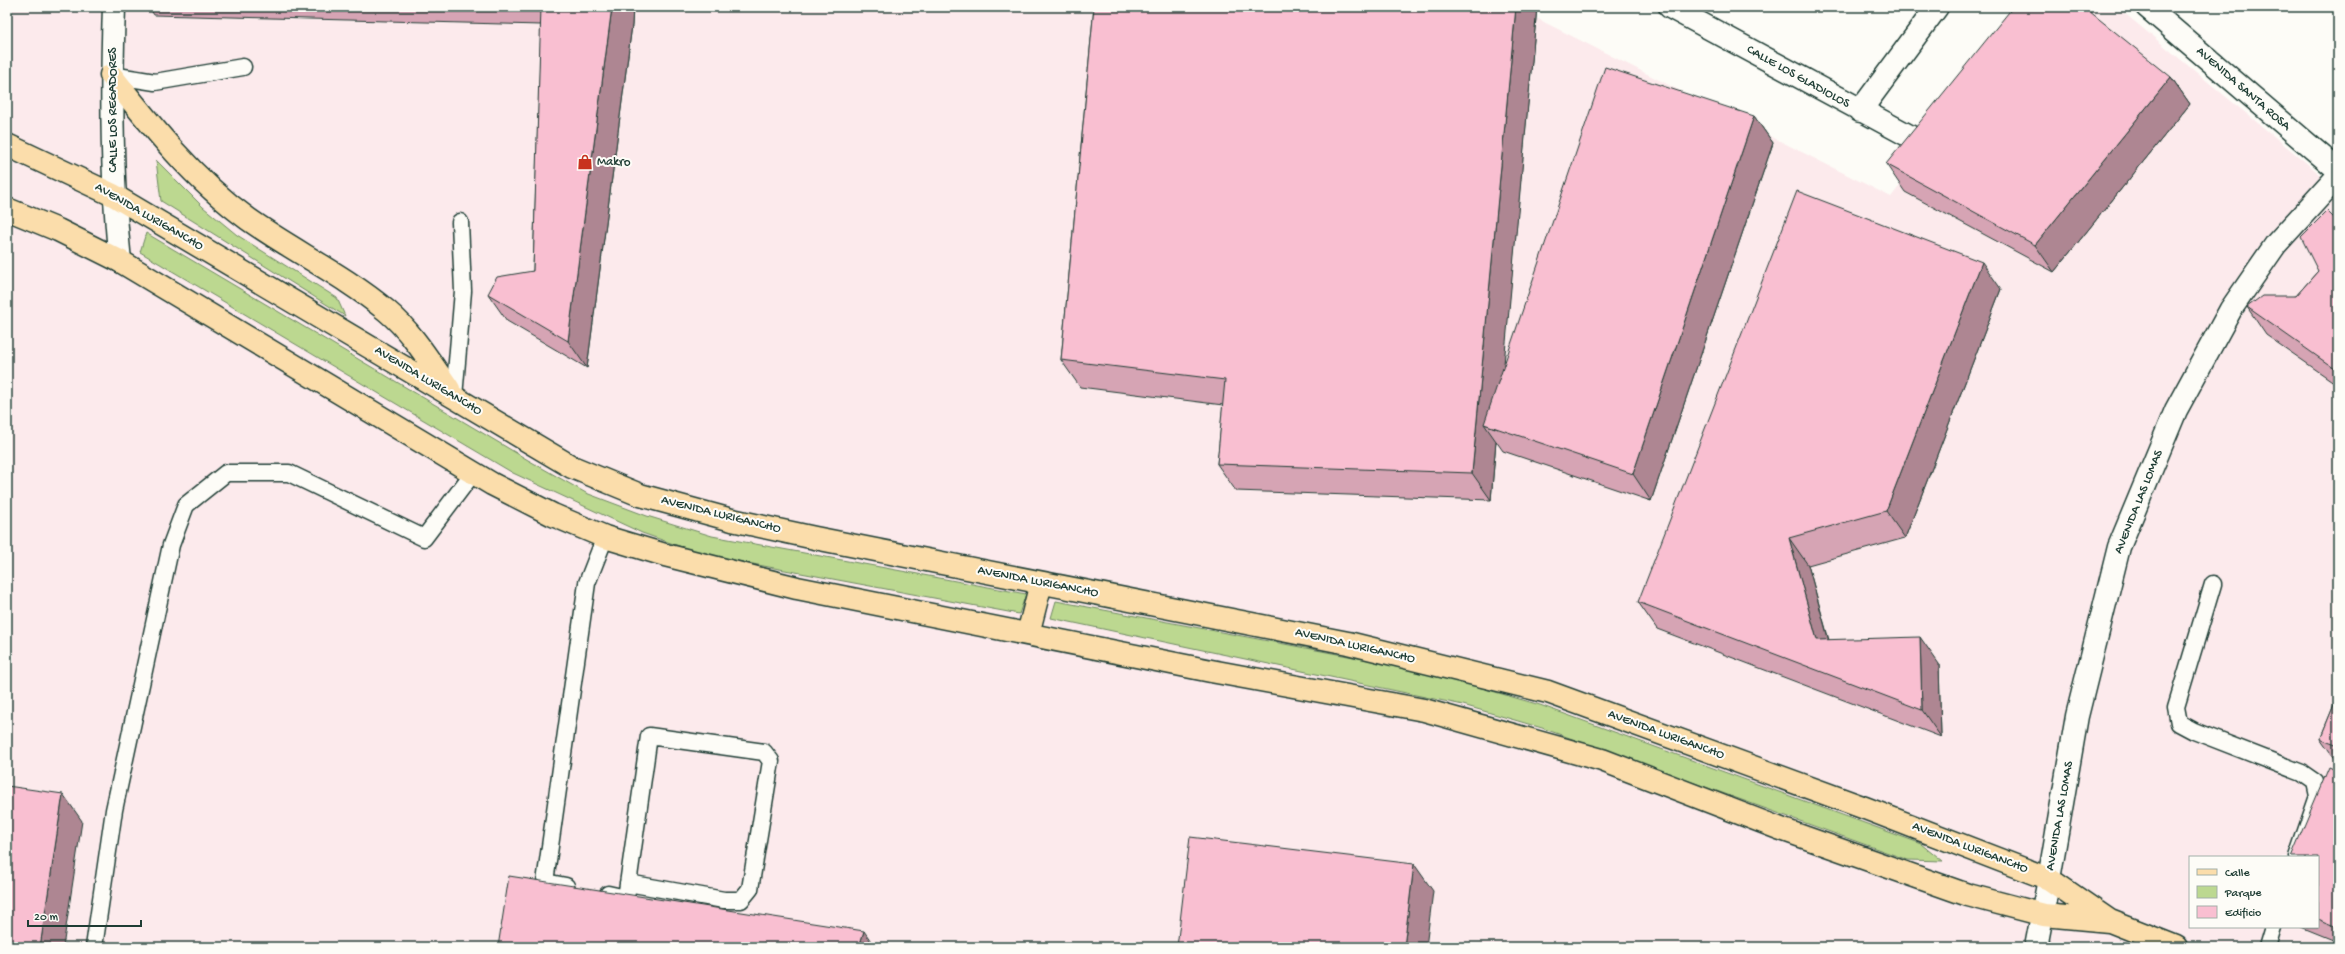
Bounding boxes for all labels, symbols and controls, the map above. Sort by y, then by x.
street label: CALLE LOS GLADIOLOS [1744,42,1853,112]
street label: AVENIDA SANTA ROSA [2193,44,2294,135]
street label: CALLE LOS REGADORES [106,46,121,173]
shop icon: Makro [576,153,594,171]
place label: Makro [597,155,631,170]
street label: AVENIDA LURIGANCHO [92,180,206,254]
street label: AVENIDA LURIGANCHO [372,343,485,419]
street label: AVENIDA LAS LOMAS [2111,447,2167,556]
street label: AVENIDA LURIGANCHO [660,493,782,537]
street label: AVENIDA LURIGANCHO [976,563,1100,601]
street label: AVENIDA LURIGANCHO [1294,625,1417,667]
street label: AVENIDA LURIGANCHO [1606,707,1726,763]
street label: AVENIDA LAS LOMAS [2043,759,2077,872]
street label: AVENIDA LURIGANCHO [1910,819,2030,877]
legend [2189,856,2319,928]
text: Calle [2225,867,2250,881]
text: Parque [2224,887,2262,901]
scale bar [28,902,141,928]
text: Edificio [2225,907,2261,921]
text: 20 m [34,911,59,925]

